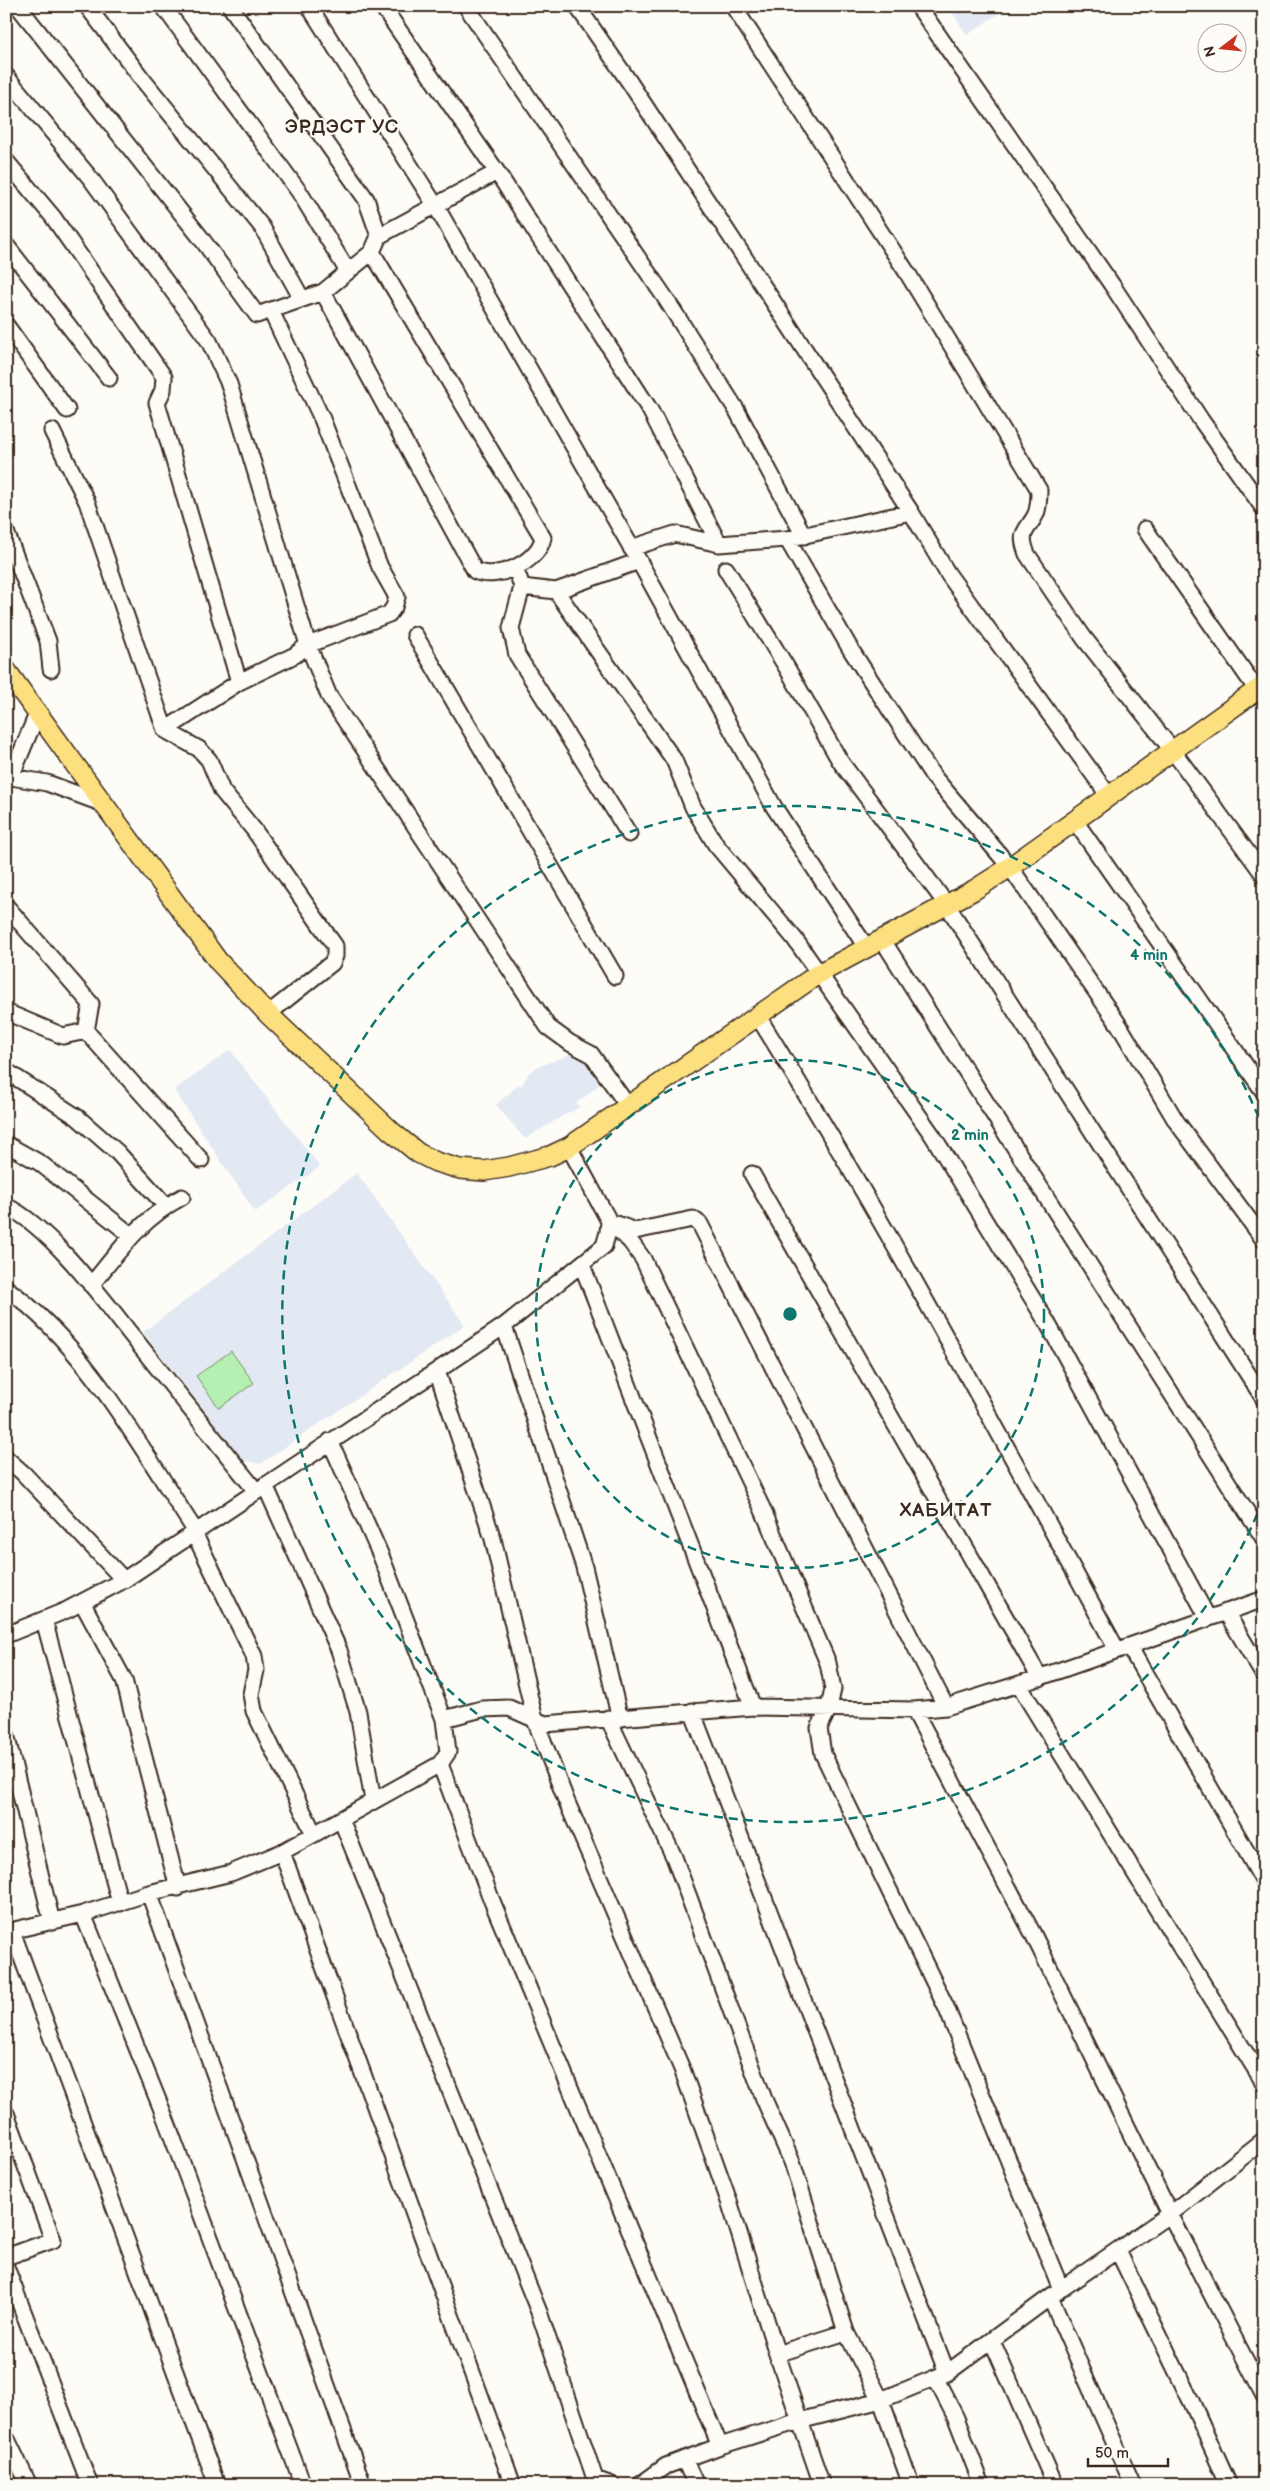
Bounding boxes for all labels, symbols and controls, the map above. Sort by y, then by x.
north arrow [1198,22,1248,72]
text: N [1200,44,1220,59]
district label: ЭРДЭСТ УС [285,116,399,139]
text: 4 min [1130,946,1168,965]
text: 2 min [951,1126,989,1145]
centre of rings [781,1305,799,1323]
district label: ХАБИТАТ [899,1499,992,1522]
scale bar [1088,2436,1168,2468]
text: 50 m [1095,2444,1129,2463]

